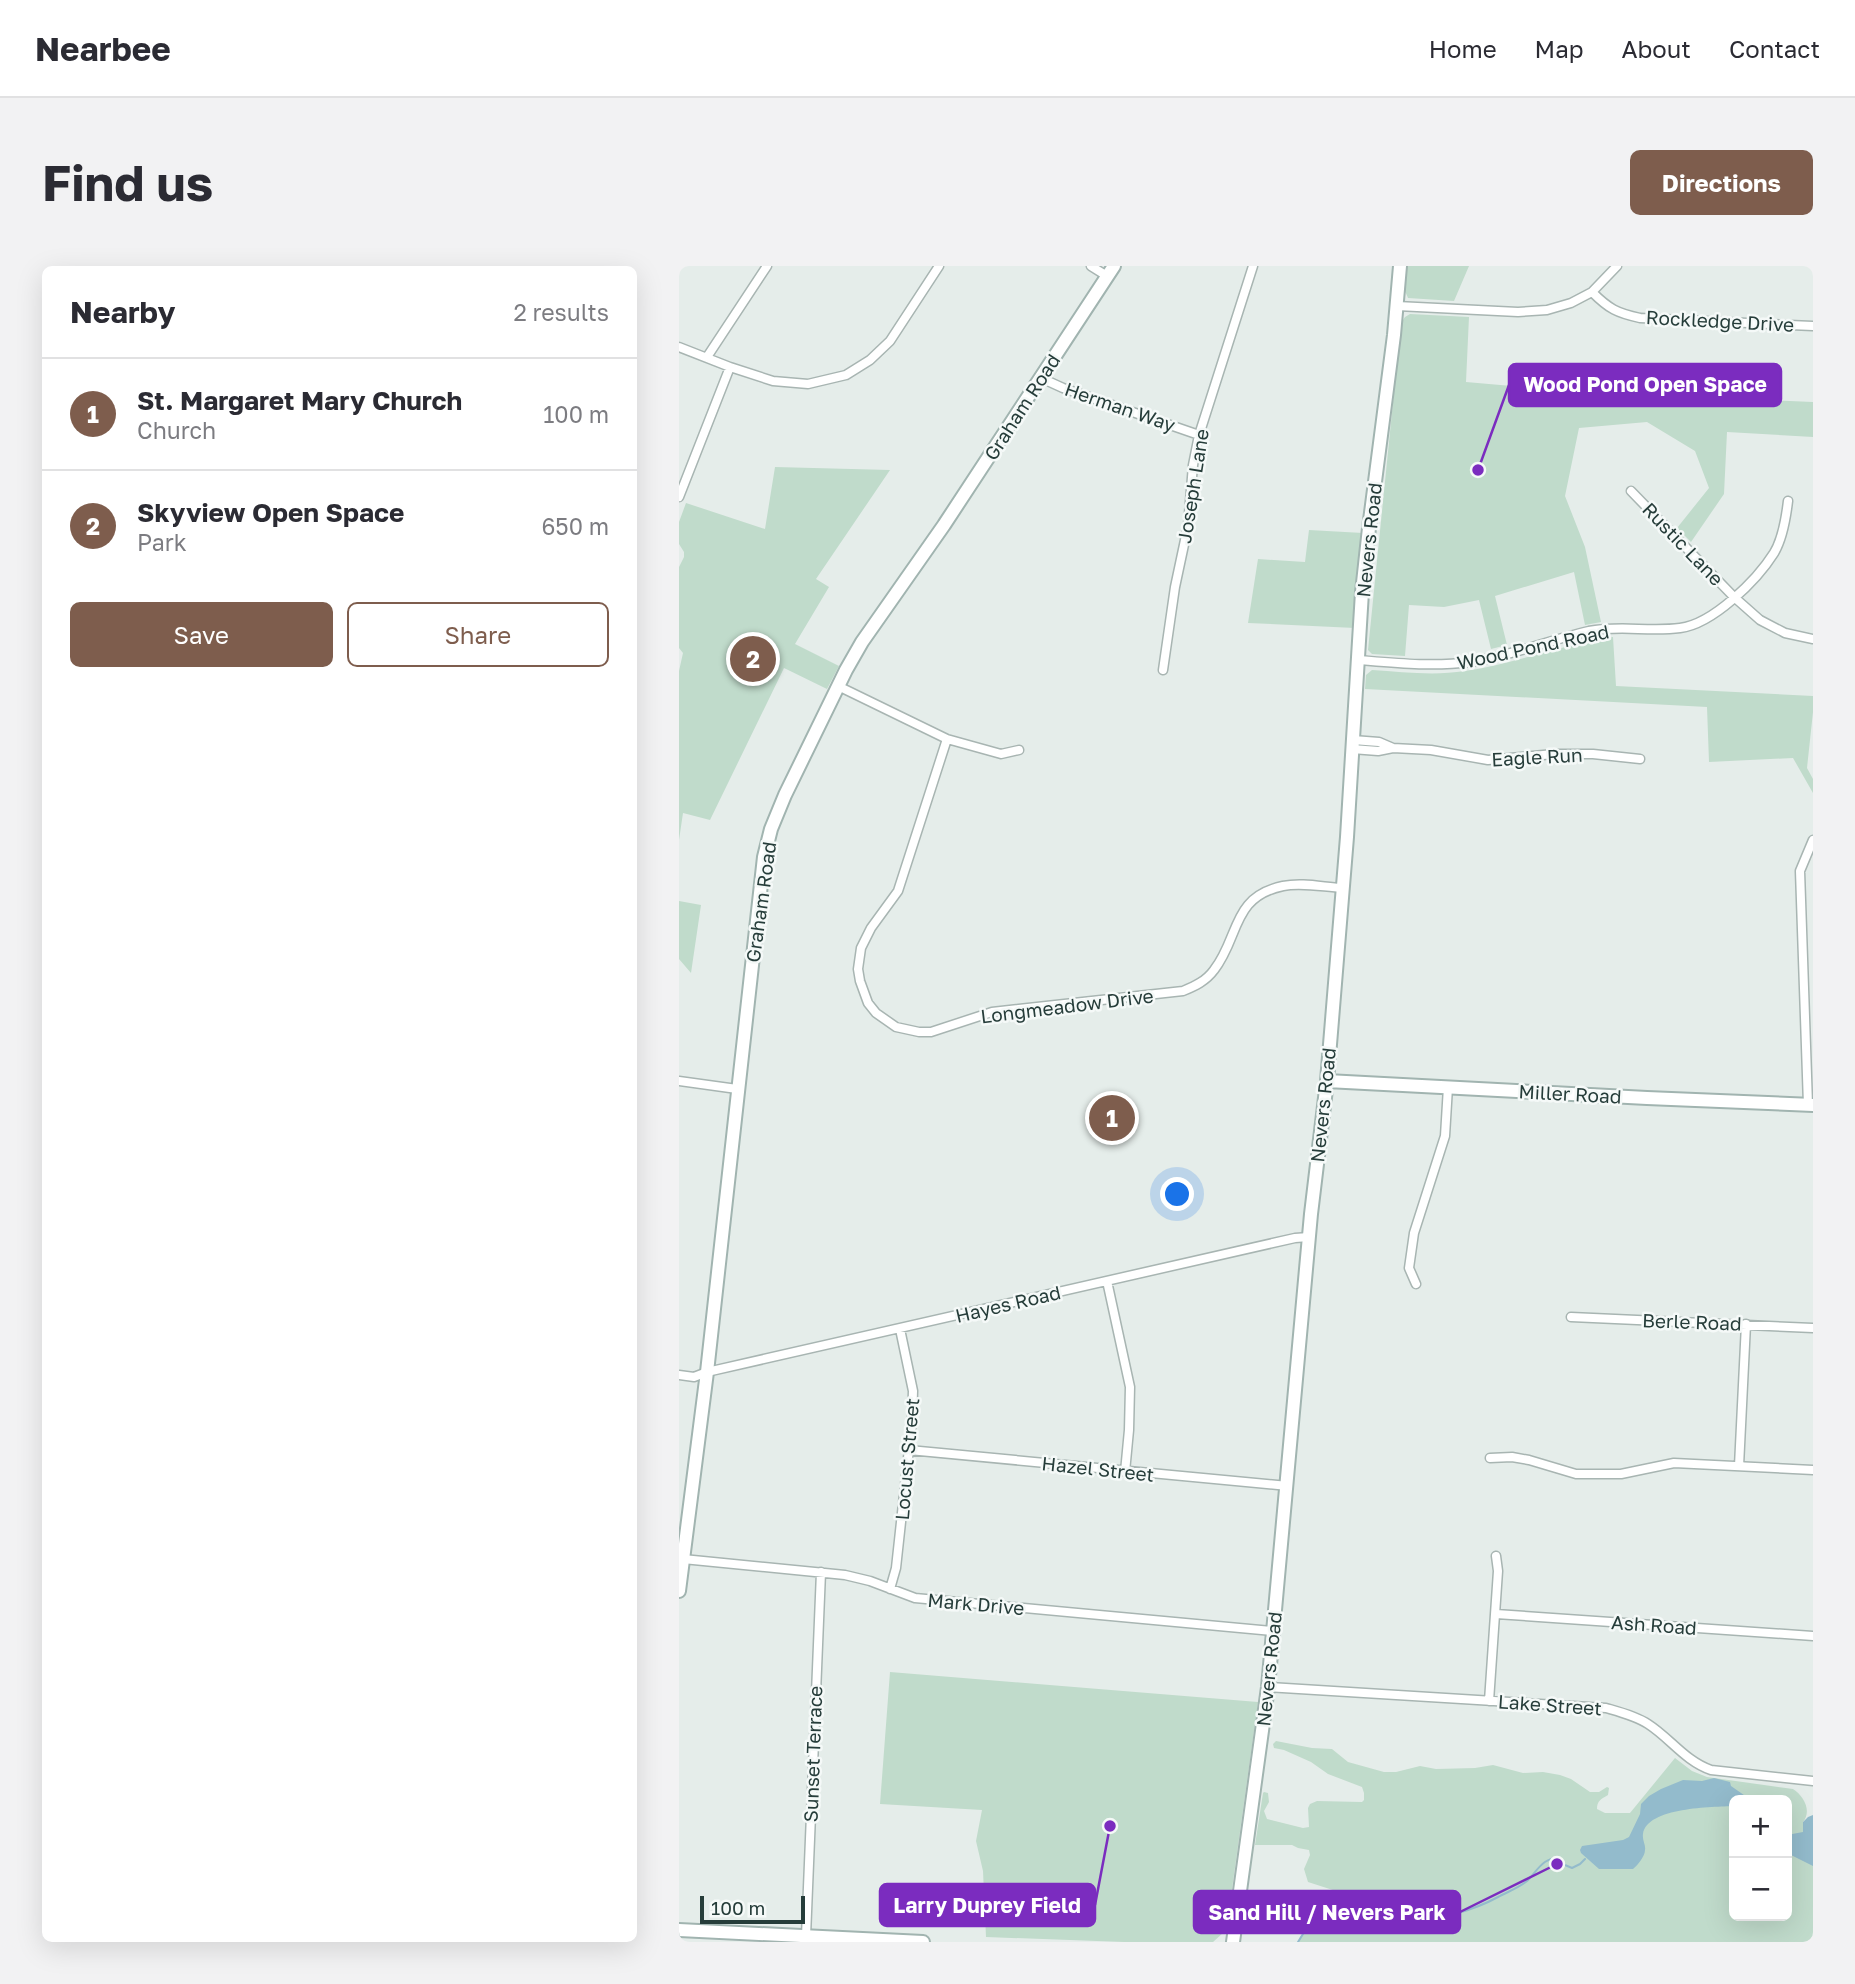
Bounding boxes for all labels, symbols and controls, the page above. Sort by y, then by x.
text: Nearbee [35,29,171,68]
text: Home [1429,34,1497,63]
text: Map [1535,34,1584,63]
text: About [1622,34,1691,63]
text: Contact [1729,34,1820,63]
button: Directions [1630,150,1813,215]
text: Find us [42,153,213,212]
text: Nearby [70,294,175,330]
text: 2 results [513,298,609,326]
street label: Rockledge Drive [1645,305,1795,336]
street label: Graham Road [979,349,1064,464]
callout: Wood Pond Open Space [1509,364,1781,406]
text: Wood Pond Open Space [1523,371,1767,397]
street label: Herman Way [1062,377,1179,436]
text: St. Margaret Mary Church [137,385,462,416]
text: 1 [87,400,99,428]
text: 100 m [543,400,609,428]
text: Church [137,416,216,444]
street label: Joseph Lane [1172,427,1213,545]
street label: Nevers Road [1351,481,1386,598]
text: Skyview Open Space [137,497,404,528]
street label: Rustic Lane [1638,497,1729,590]
text: 2 [86,512,100,540]
text: 650 m [541,512,609,540]
text: Park [137,528,187,556]
button: Save [70,602,333,667]
button: Share [347,602,609,667]
street label: Wood Pond Road [1455,619,1611,674]
pin: 2 [730,633,776,685]
street label: Eagle Run [1491,743,1583,770]
street label: Graham Road [741,840,780,964]
street label: Longmeadow Drive [979,983,1155,1028]
street label: Nevers Road [1305,1046,1340,1163]
street label: Miller Road [1518,1079,1622,1108]
pin: 1 [1089,1092,1135,1144]
your location [1160,1177,1194,1211]
street label: Hayes Road [953,1280,1063,1327]
street label: Berle Road [1642,1308,1742,1335]
street label: Locust Street [890,1397,923,1521]
street label: Hazel Street [1041,1451,1155,1486]
street label: Mark Drive [927,1588,1025,1619]
street label: Nevers Road [1251,1610,1286,1727]
street label: Ash Road [1610,1610,1698,1639]
street label: Sunset Terrace [799,1685,826,1823]
street label: Lake Street [1497,1689,1603,1720]
map controls [1729,1795,1792,1921]
button: + [1729,1795,1792,1858]
button: − [1729,1858,1792,1921]
callout: Larry Duprey Field [880,1884,1095,1926]
callout: Sand Hill / Nevers Park [1194,1891,1460,1933]
text: Larry Duprey Field [893,1892,1081,1918]
scale bar [700,1893,805,1925]
text: 100 m [711,1896,765,1919]
text: Sand Hill / Nevers Park [1208,1899,1446,1925]

